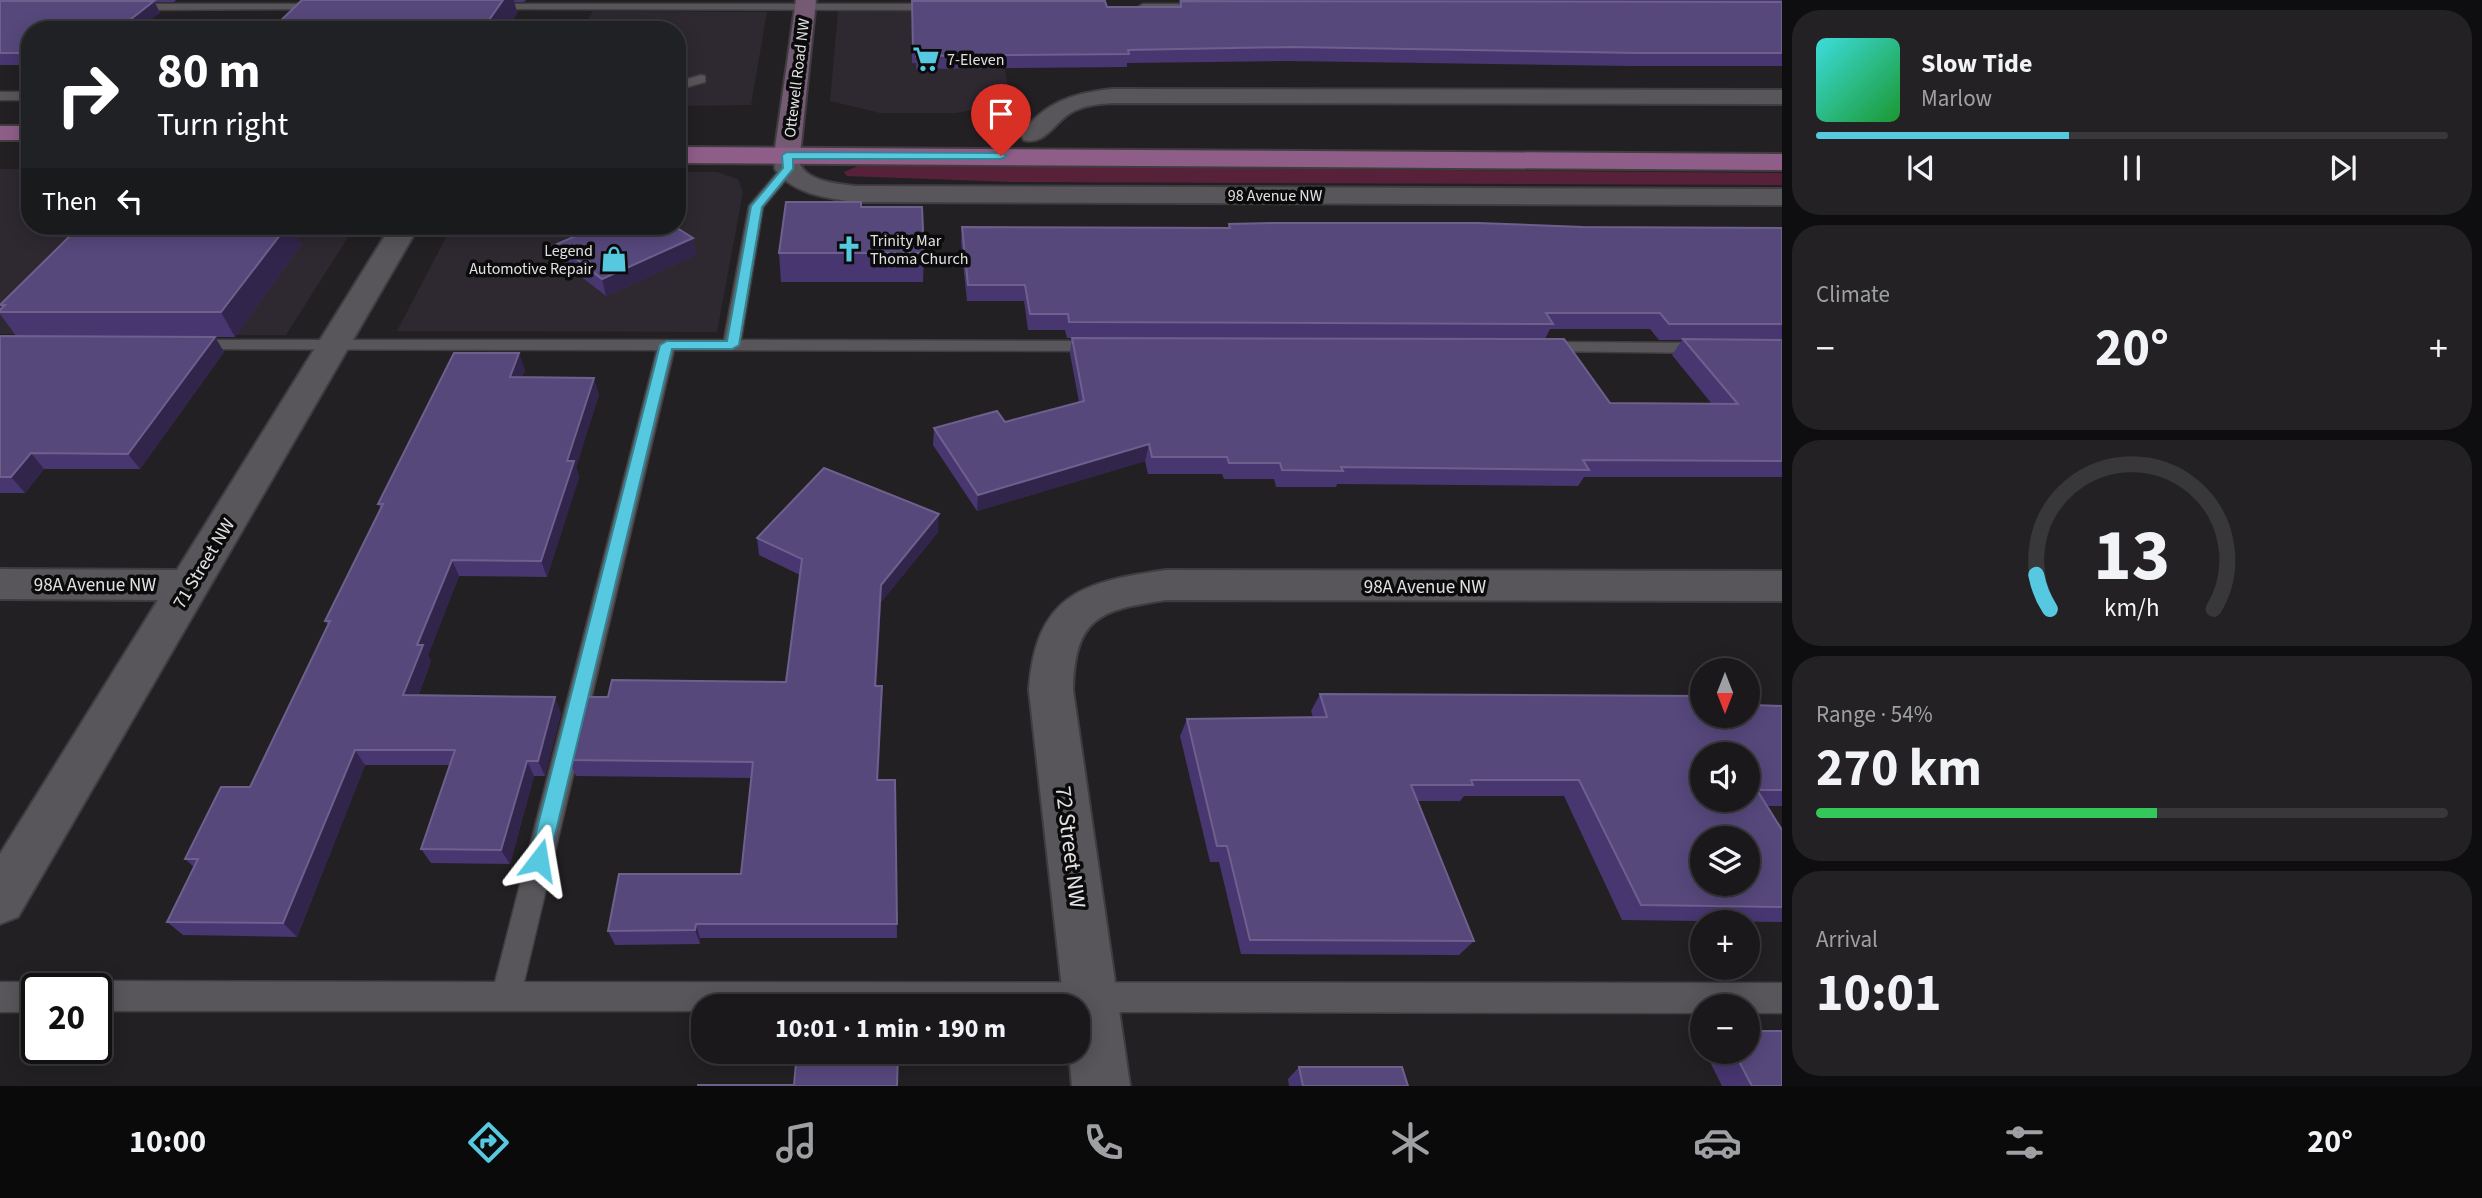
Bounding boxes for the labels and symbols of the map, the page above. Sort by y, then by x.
street label: Ottewell Road NW [779,17,815,139]
supermarket icon: 7-Eleven [911,44,941,74]
place label: 7-Eleven [947,49,1005,71]
pin [971,84,1031,156]
street label: 98 Avenue NW [1228,185,1323,207]
place label: Trinity Mar Thoma Church [870,230,968,270]
church icon: Trinity Mar Thoma Church [834,234,864,264]
place label: Legend Automotive Repair [469,240,593,280]
shop icon: Legend Automotive Repair [599,244,629,274]
street label: 71 Street NW [167,513,242,614]
street label: 98A Avenue NW [34,572,156,599]
street label: 98A Avenue NW [1364,574,1486,601]
north arrow [1690,658,1760,728]
street label: 72 Street NW [1047,784,1094,910]
position arrow [502,823,576,897]
speed limit sign: 20 [21,973,112,1064]

